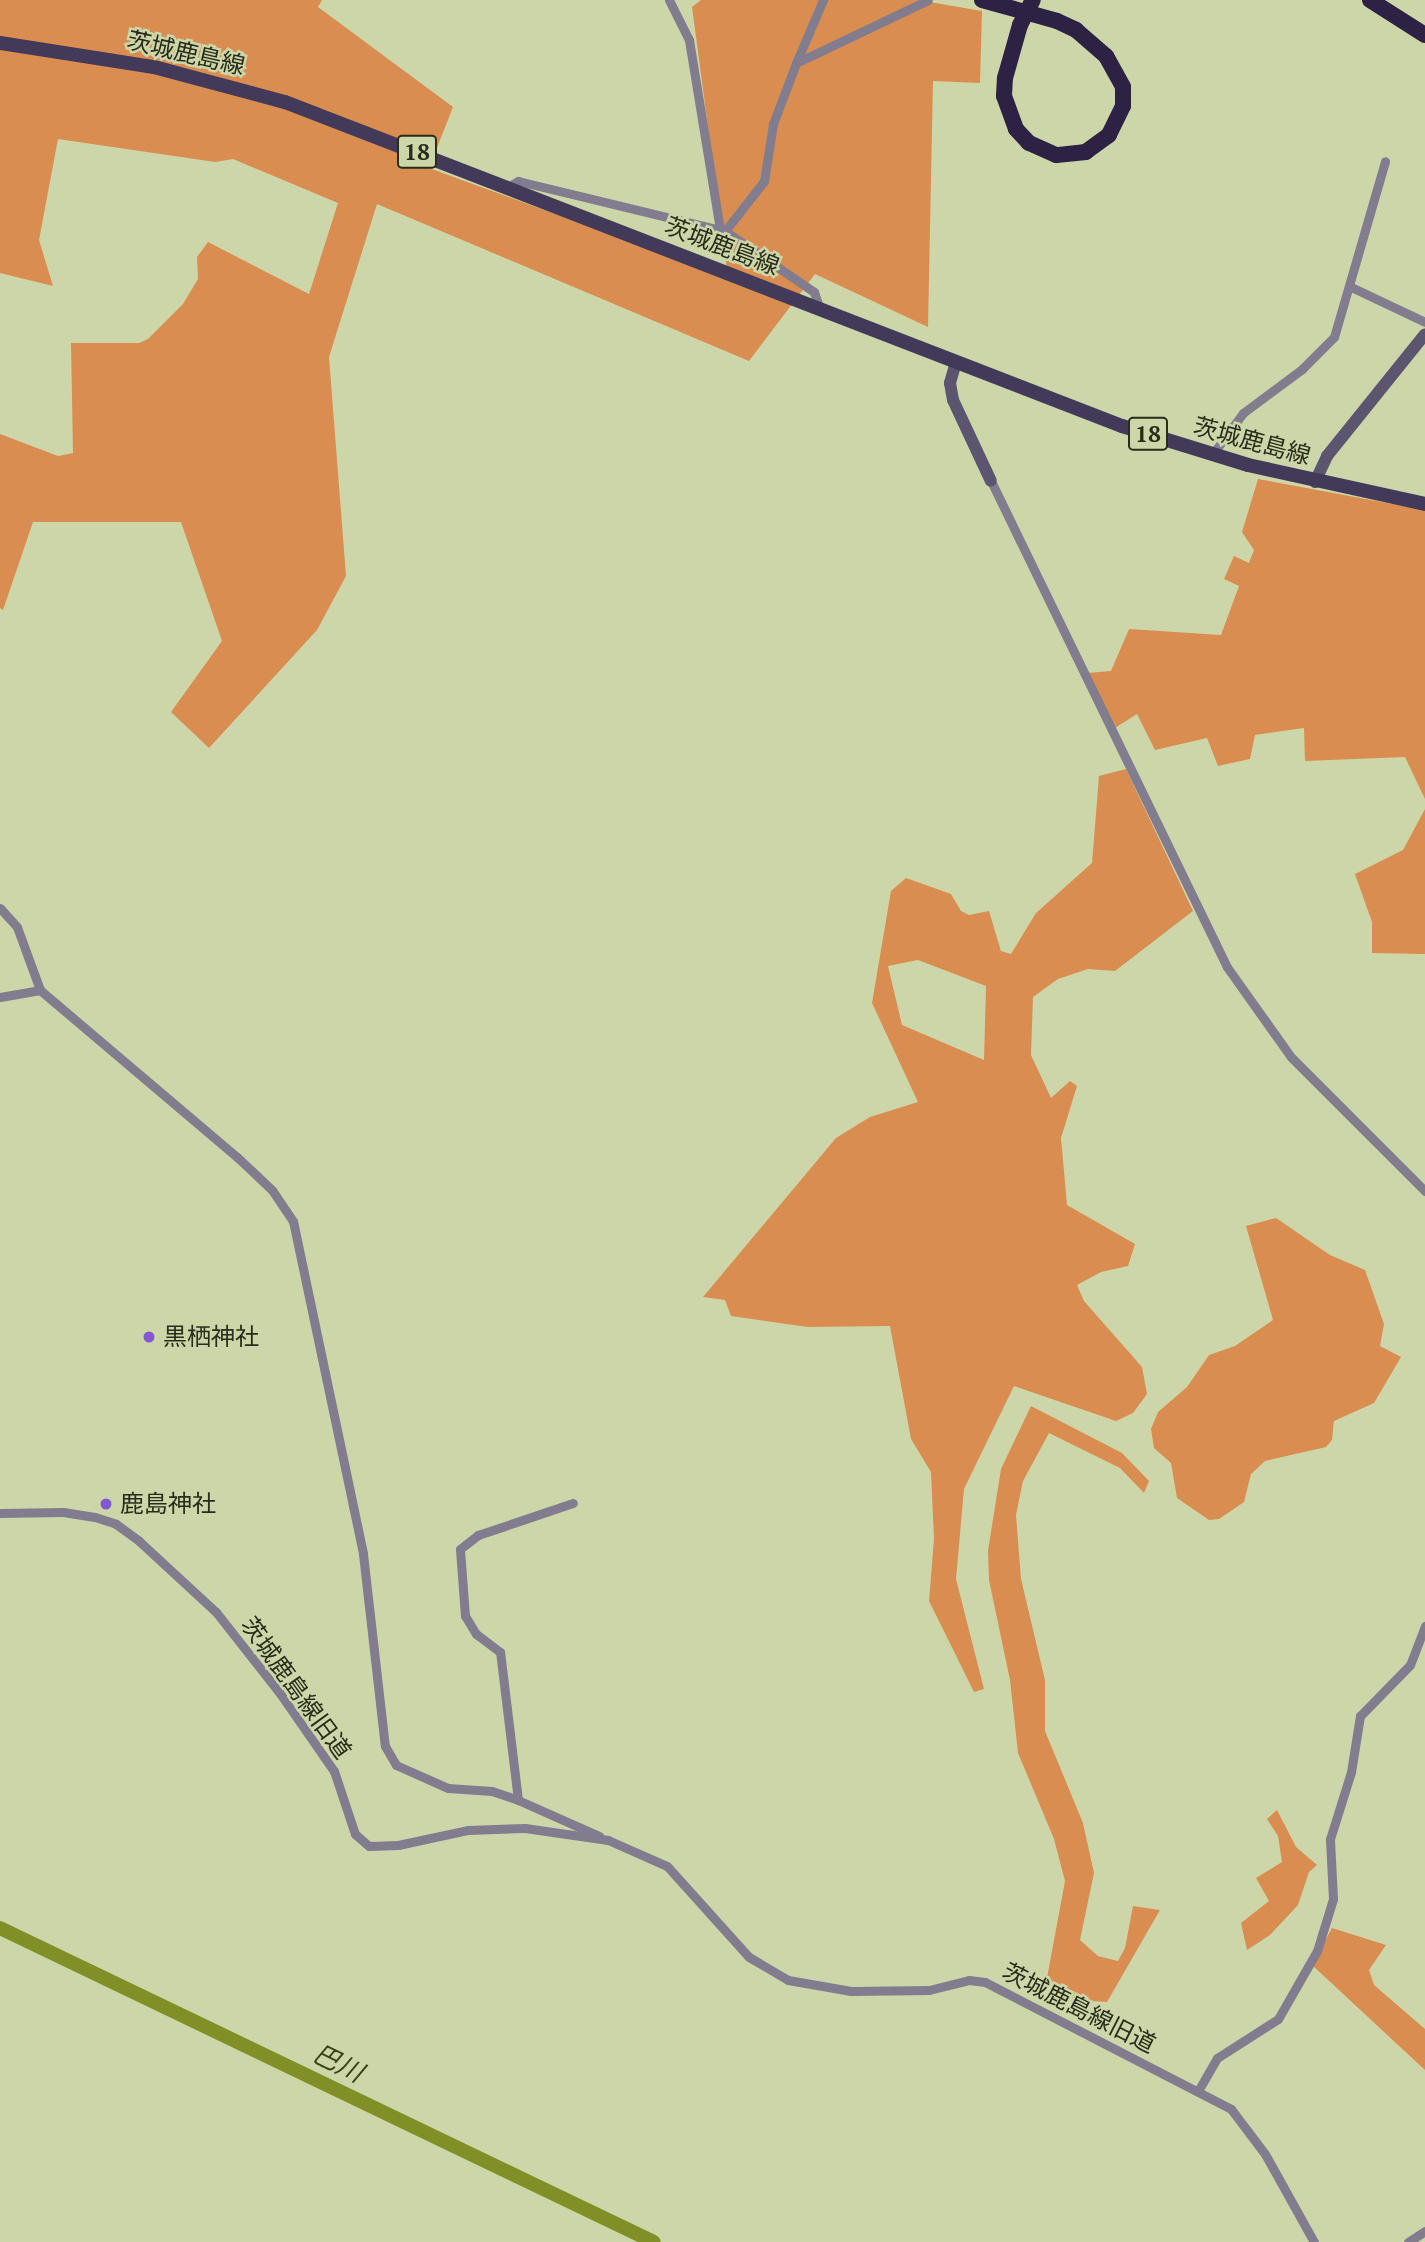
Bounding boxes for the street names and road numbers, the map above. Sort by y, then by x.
street label: 茨城鹿島線 [124,25,248,81]
road number: 18 [396,132,438,172]
street label: 茨城鹿島線 [661,211,783,281]
street label: 茨城鹿島線 [1190,412,1314,470]
road number: 18 [1127,414,1169,454]
street label: 茨城鹿島線旧道 [235,1612,357,1764]
street label: 茨城鹿島線旧道 [998,1957,1160,2059]

